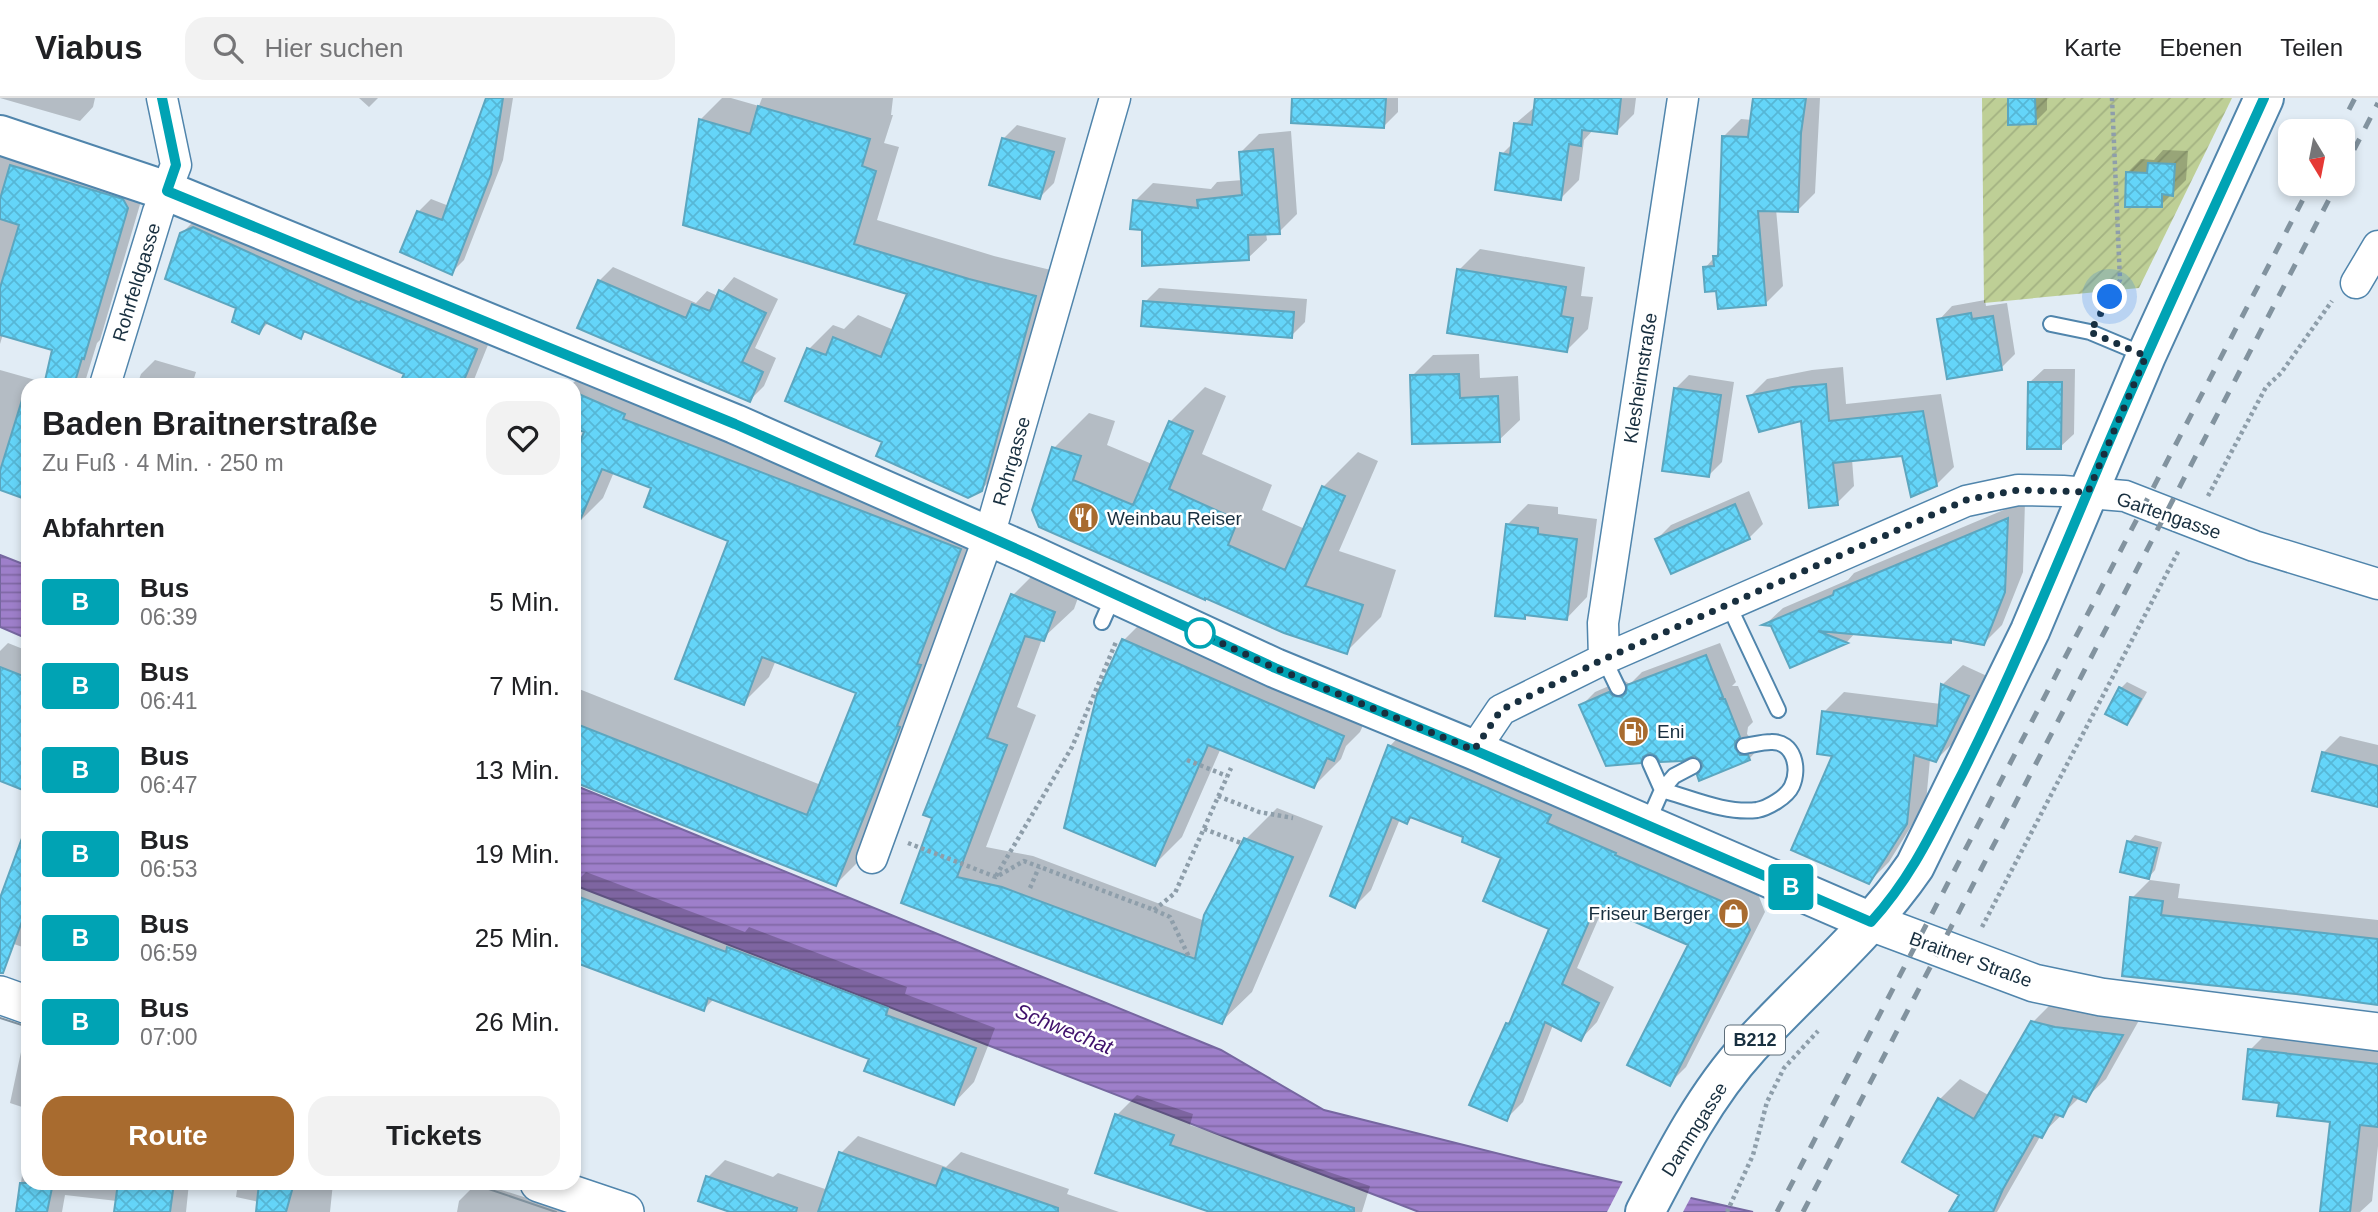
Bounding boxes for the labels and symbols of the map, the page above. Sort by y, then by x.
north arrow [2278,119,2356,196]
street label: Rohrfeldgasse [109,220,164,344]
your location [2092,279,2127,314]
street label: Klesheimstraße [1620,311,1661,445]
street label: Rohrgasse [989,414,1034,508]
street label: Gartengasse [2114,488,2224,543]
restaurant icon: Weinbau Reiser [1067,501,1101,535]
place label: Weinbau Reiser [1107,508,1243,529]
unlabelled marker [1185,618,1215,648]
fuel station icon: Eni [1617,714,1651,748]
place label: Eni [1657,721,1684,742]
line badge: B [1768,864,1814,910]
shop icon: Friseur Berger [1716,896,1750,930]
place label: Friseur Berger [1589,903,1711,924]
street label: Braitner Straße [1907,928,2035,991]
water label: Schwechat [1012,999,1117,1059]
road number: B212 [1725,1026,1785,1055]
street label: Dammgasse [1657,1078,1732,1180]

